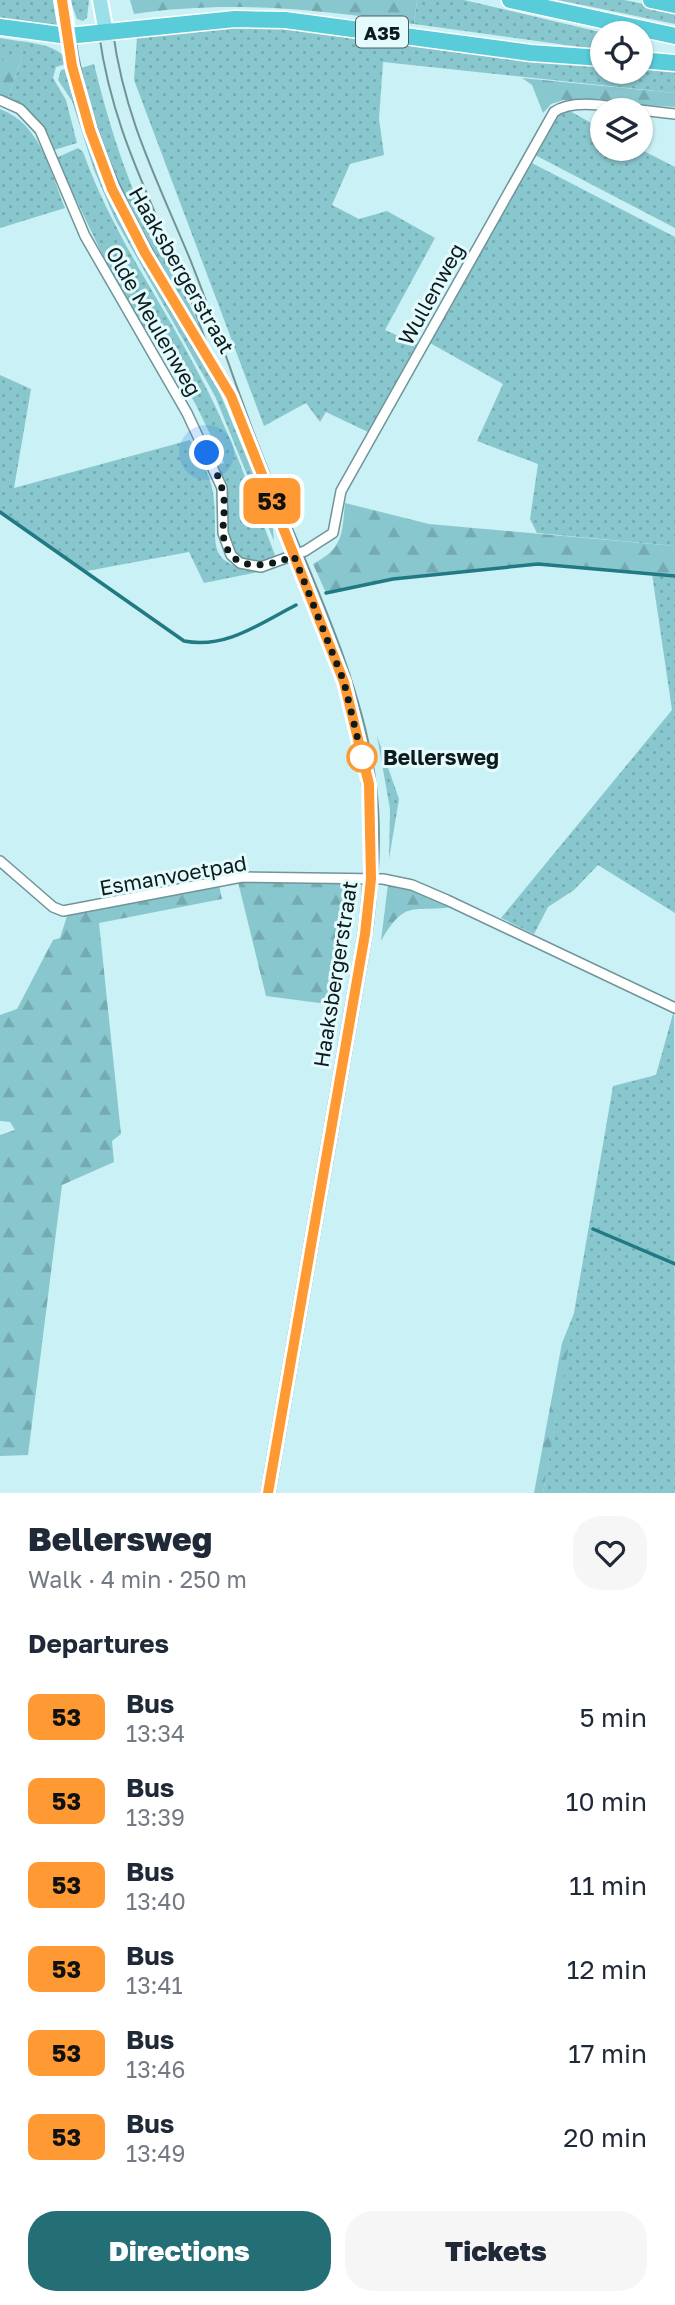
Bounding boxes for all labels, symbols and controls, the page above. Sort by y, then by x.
road number: A35 [356,16,408,48]
map controls [590,21,653,161]
button: locate [590,21,653,84]
button: layers [590,98,653,161]
street label: Haaksbergerstraat [124,182,240,358]
street label: Wullenweg [392,239,470,349]
street label: Olde Meulenweg [101,241,207,401]
your location [189,435,224,470]
line badge: 53 [240,478,304,524]
text: 53 [257,486,287,515]
marker: Bellersweg [347,742,377,772]
place label: Bellersweg [383,744,499,770]
street label: Esmanvoetpad [97,849,249,901]
street label: Haaksbergerstraat [307,879,363,1069]
button: heart [573,1516,647,1590]
text: Bellersweg [28,1519,212,1558]
text: Walk · 4 min · 250 m [28,1565,247,1593]
text: Departures [28,1628,169,1659]
text: Bus [126,1688,174,1719]
text: 53 [52,1702,81,1731]
text: 5 min [579,1702,647,1733]
text: 13:34 [126,1719,185,1747]
text: Bus [126,1772,174,1803]
text: 53 [52,1786,81,1815]
text: 10 min [566,1786,647,1817]
text: 13:39 [126,1803,185,1831]
text: Bus [126,1856,174,1887]
text: 53 [52,1870,81,1899]
text: 11 min [569,1870,647,1901]
text: 13:40 [126,1887,186,1915]
text: Bus [126,1940,174,1971]
text: 53 [52,1954,81,1983]
text: 12 min [567,1954,647,1985]
text: 13:41 [126,1971,183,1999]
text: Bus [126,2024,174,2055]
text: 53 [52,2038,81,2067]
text: 17 min [568,2038,647,2069]
text: 13:46 [126,2055,185,2083]
text: Bus [126,2108,174,2139]
text: 53 [52,2122,81,2151]
text: 20 min [563,2122,647,2153]
text: 13:49 [126,2139,185,2167]
button: Directions [28,2211,331,2291]
button: Tickets [345,2211,647,2291]

